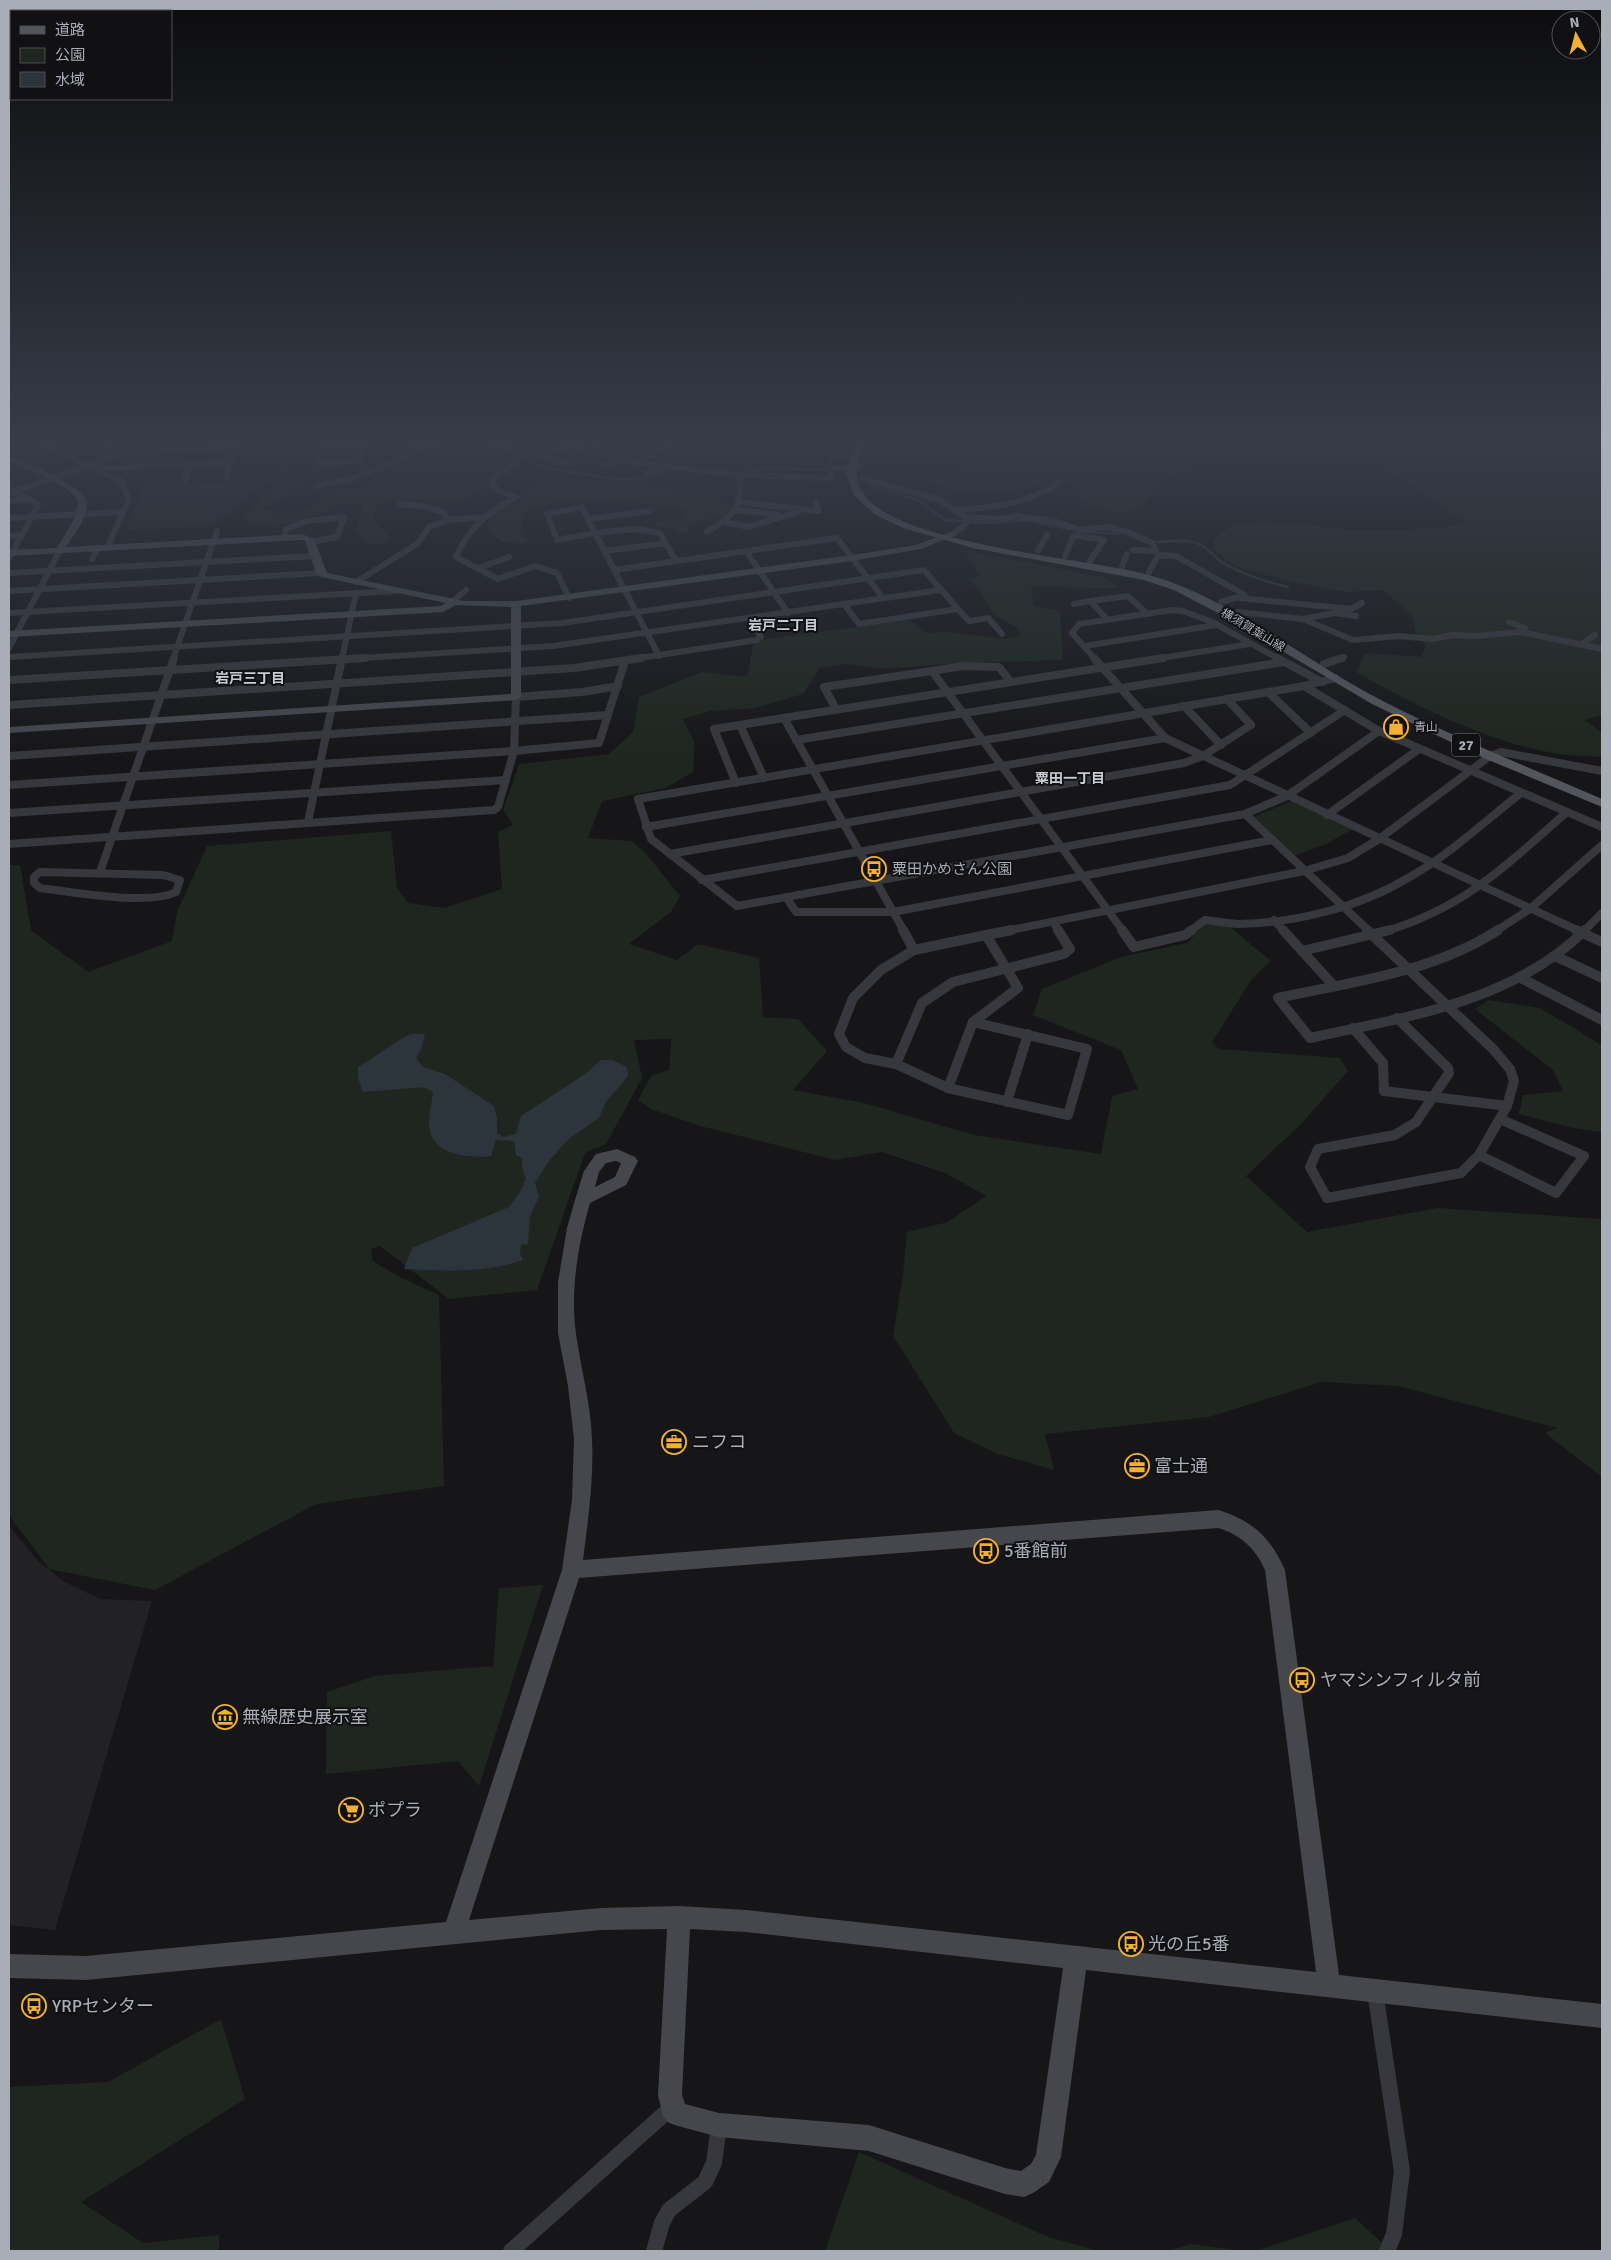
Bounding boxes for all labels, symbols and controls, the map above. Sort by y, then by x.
legend [10,10,172,100]
north arrow [1551,10,1601,60]
text: N [1569,14,1580,32]
text: 道路 [55,21,85,39]
text: 公園 [55,46,85,64]
text: 水域 [55,71,85,89]
street label: 横須賀葉山線 [1218,605,1287,655]
district label: 岩戸二丁目 [748,617,818,634]
district label: 岩戸三丁目 [215,670,285,687]
shop icon: 青山 [1383,714,1409,740]
place label: 青山 [1414,720,1438,735]
road number: 27 [1452,734,1480,756]
district label: 粟田一丁目 [1035,770,1105,787]
bus stop icon: 粟田かめさん公園 [861,856,887,882]
place label: 粟田かめさん公園 [892,860,1012,878]
office icon: ニフコ [661,1429,687,1455]
place label: ニフコ [692,1431,746,1453]
office icon: 富士通 [1124,1453,1150,1479]
place label: 富士通 [1154,1455,1208,1477]
bus stop icon: 5番館前 [973,1538,999,1564]
place label: 5番館前 [1004,1540,1068,1562]
bus stop icon: ヤマシンフィルタ前 [1289,1667,1315,1693]
place label: ヤマシンフィルタ前 [1320,1669,1481,1691]
museum icon: 無線歴史展示室 [212,1704,238,1730]
place label: 無線歴史展示室 [242,1706,368,1728]
supermarket icon: ポプラ [338,1797,364,1823]
place label: ポプラ [368,1799,422,1821]
bus stop icon: 光の丘5番 [1118,1931,1144,1957]
place label: 光の丘5番 [1148,1933,1230,1955]
bus stop icon: YRPセンター [21,1993,47,2019]
place label: YRPセンター [52,1995,154,2017]

